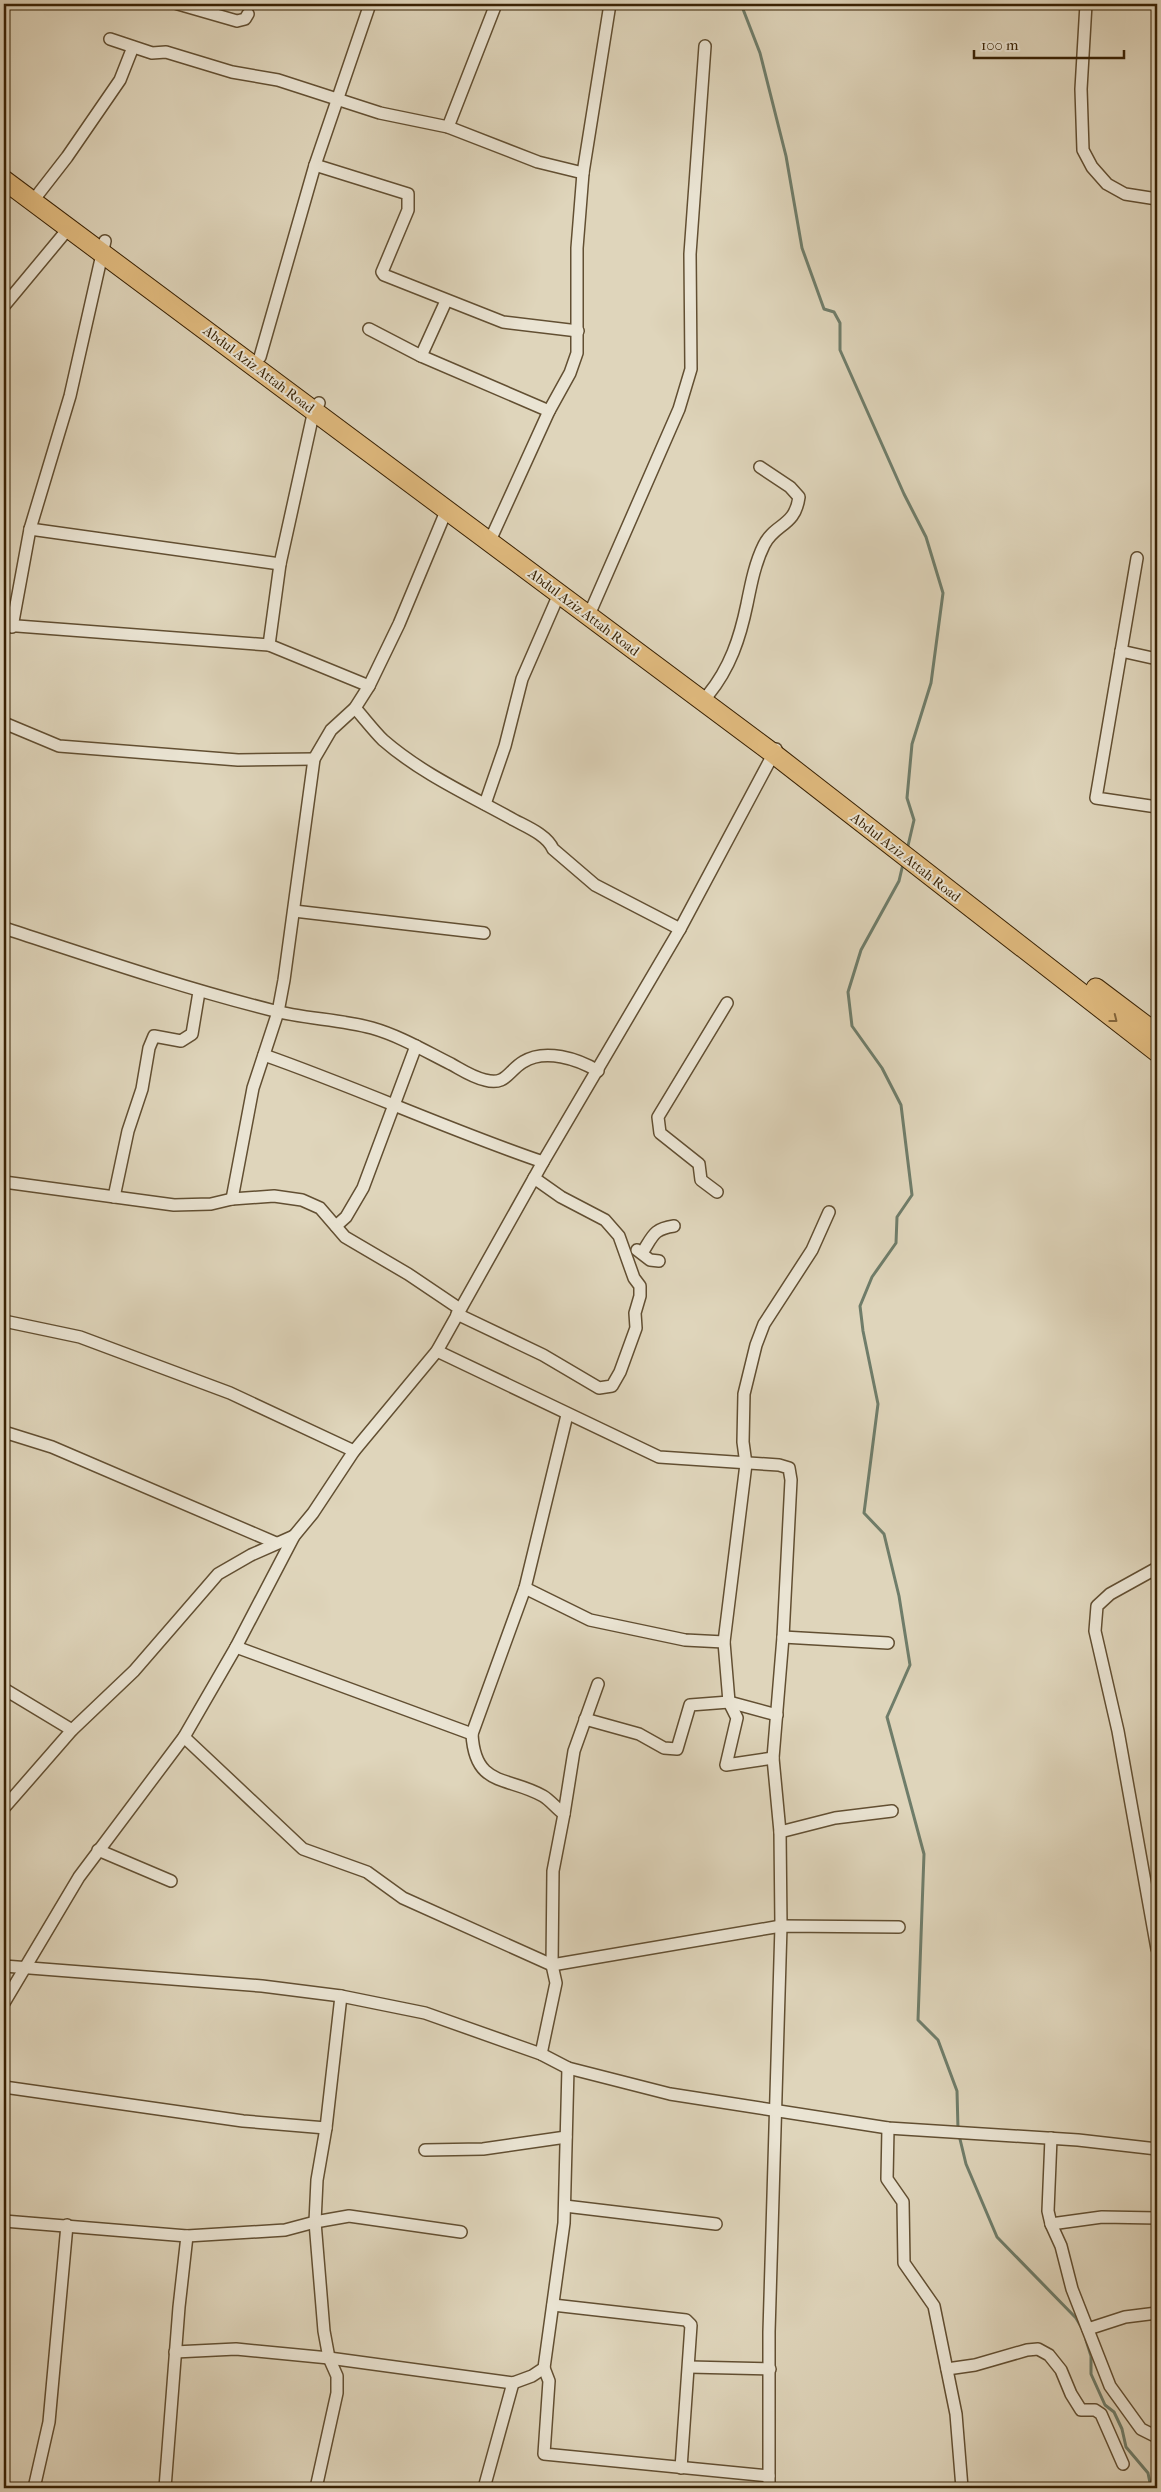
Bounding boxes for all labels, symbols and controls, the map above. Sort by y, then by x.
scale bar [974,28,1124,60]
text: 100 m [981,36,1019,54]
street label: Abdul Aziz Attah Road [199,321,318,417]
street label: Abdul Aziz Attah Road [524,564,643,660]
street label: Abdul Aziz Attah Road [847,809,964,906]
one-way arrow [1108,1013,1117,1021]

